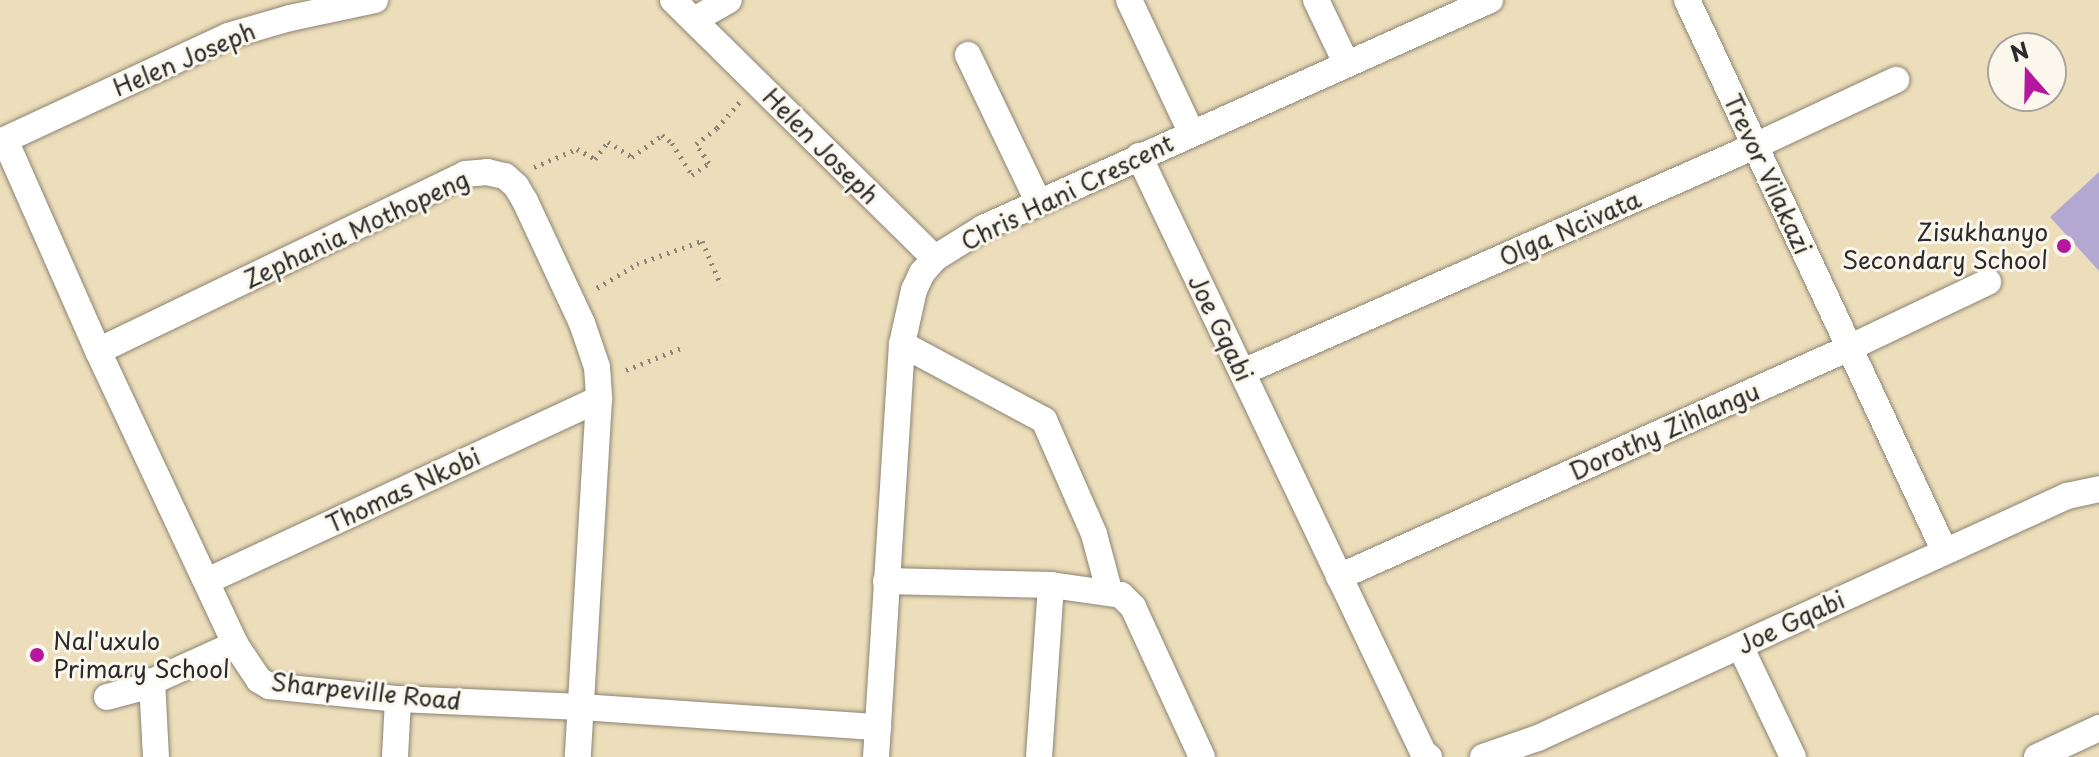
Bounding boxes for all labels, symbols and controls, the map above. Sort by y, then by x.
street label: Helen Joseph [108,16,260,102]
north arrow [1987,32,2067,112]
text: N [2005,32,2033,69]
street label: Helen Joseph [757,82,885,210]
street label: Trevor Vilakazi [1718,89,1818,259]
street label: Chris Hani Crescent [956,128,1178,256]
street label: Zephania Mothopeng [239,164,473,294]
street label: Olga Ncivata [1495,184,1645,272]
place label: Zisukhanyo Secondary School [1842,218,2048,274]
marker: Zisukhanyo Secondary School [2055,237,2073,255]
street label: Joe Gqabi [1183,269,1259,387]
street label: Dorothy Zihlangu [1565,376,1763,486]
street label: Thomas Nkobi [321,442,485,538]
street label: Joe Gqabi [1732,584,1850,660]
place label: Nal'uxulo Primary School [53,627,230,683]
marker: Nal'uxulo Primary School [28,646,46,664]
street label: Sharpeville Road [269,667,463,715]

